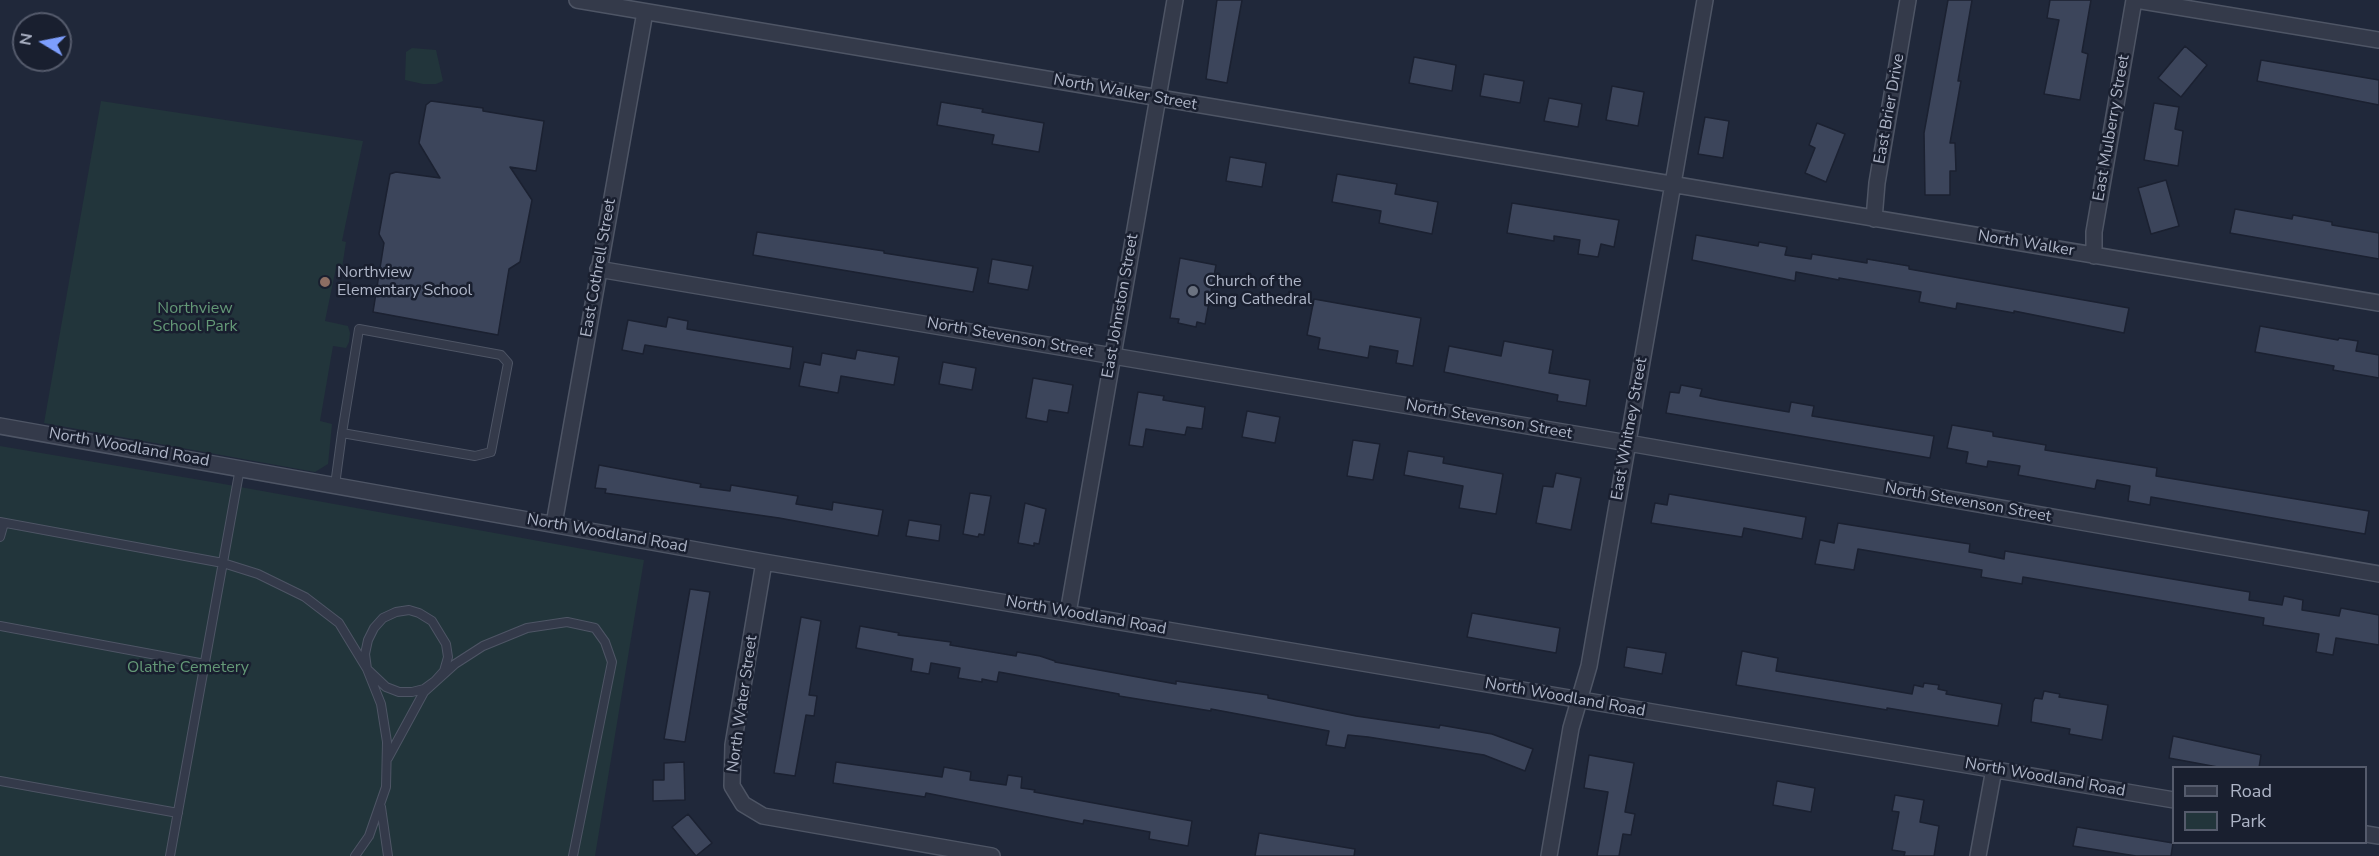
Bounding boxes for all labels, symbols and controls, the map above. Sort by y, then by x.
north arrow [12,12,72,72]
text: N [14,31,38,47]
street label: East Brier Drive [1871,52,1909,166]
street label: East Mulberry Street [2090,53,2134,203]
street label: North Walker Street [1052,71,1198,115]
street label: East Cothrell Street [577,197,621,339]
street label: North Walker [1976,227,2076,261]
street label: East Johnston Street [1099,232,1143,380]
place label: Northview Elementary School [337,263,472,301]
place label: Church of the King Cathedral [1205,272,1312,310]
marker: Northview Elementary School [318,275,332,289]
marker: Church of the King Cathedral [1186,284,1200,298]
park label: Northview School Park [153,299,237,337]
street label: North Stevenson Street [925,314,1095,362]
street label: East Whitney Street [1608,356,1652,502]
street label: North Stevenson Street [1404,396,1574,444]
street label: North Woodland Road [47,424,211,472]
street label: North Stevenson Street [1883,479,2053,527]
street label: North Woodland Road [525,510,689,558]
street label: North Woodland Road [1004,592,1168,640]
street label: North Water Street [724,634,762,774]
park label: Olathe Cemetery [127,658,249,678]
street label: North Woodland Road [1483,674,1647,722]
street label: North Woodland Road [1963,754,2127,802]
legend [2172,766,2367,844]
text: Road [2230,779,2272,803]
text: Park [2230,809,2266,833]

